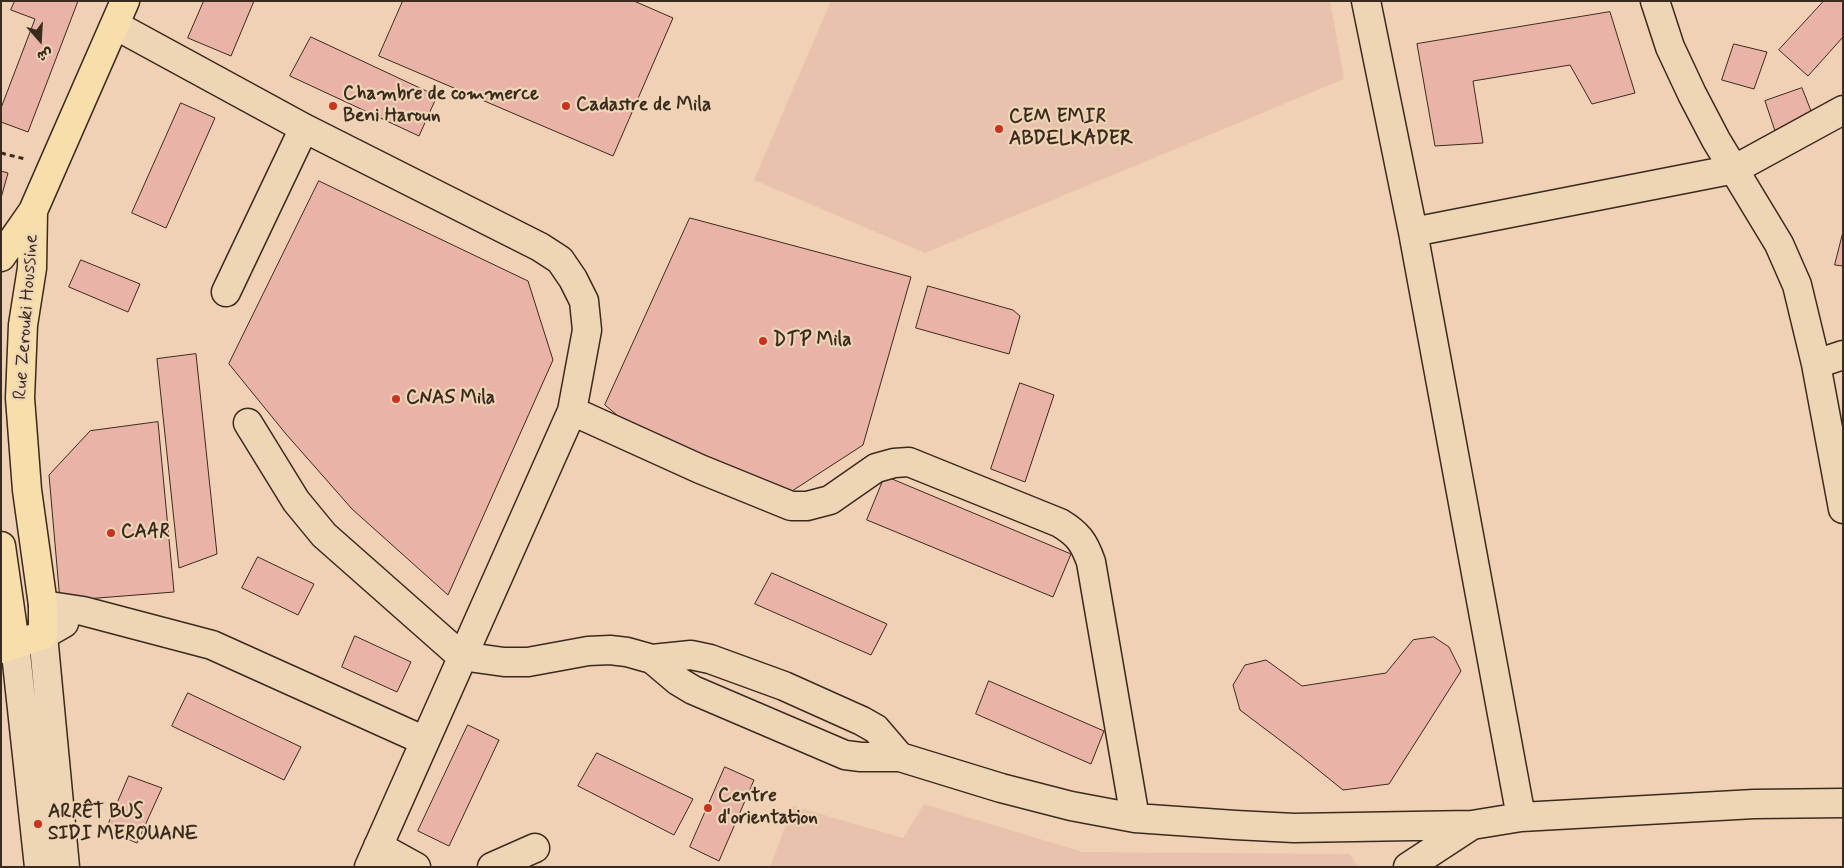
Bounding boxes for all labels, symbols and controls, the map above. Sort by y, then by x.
north arrow [15,15,65,65]
text: ش [35,43,55,65]
place label: Chambre de commerce Beni Haroun [343,84,539,128]
place label: Cadastre de Mila [576,95,711,117]
marker: Chambre de commerce Beni Haroun [327,100,339,112]
marker: Cadastre de Mila [560,100,572,112]
place label: CEM EMIR ABDELKADER [1009,107,1133,151]
marker: CEM EMIR ABDELKADER [993,123,1005,135]
street label: Rue Zerouki Houssine [10,233,44,401]
place label: DTP Mila [773,330,851,352]
marker: DTP Mila [757,335,769,347]
place label: CNAS Mila [406,388,495,410]
marker: CNAS Mila [390,393,402,405]
place label: CAAR [121,522,170,544]
marker: CAAR [105,527,117,539]
place label: Centre d'orientation [718,786,818,830]
place label: ARRÊT BUS SIDI MEROUANE [48,802,198,846]
marker: Centre d'orientation [702,802,714,814]
marker: ARRÊT BUS SIDI MEROUANE [32,818,44,830]

